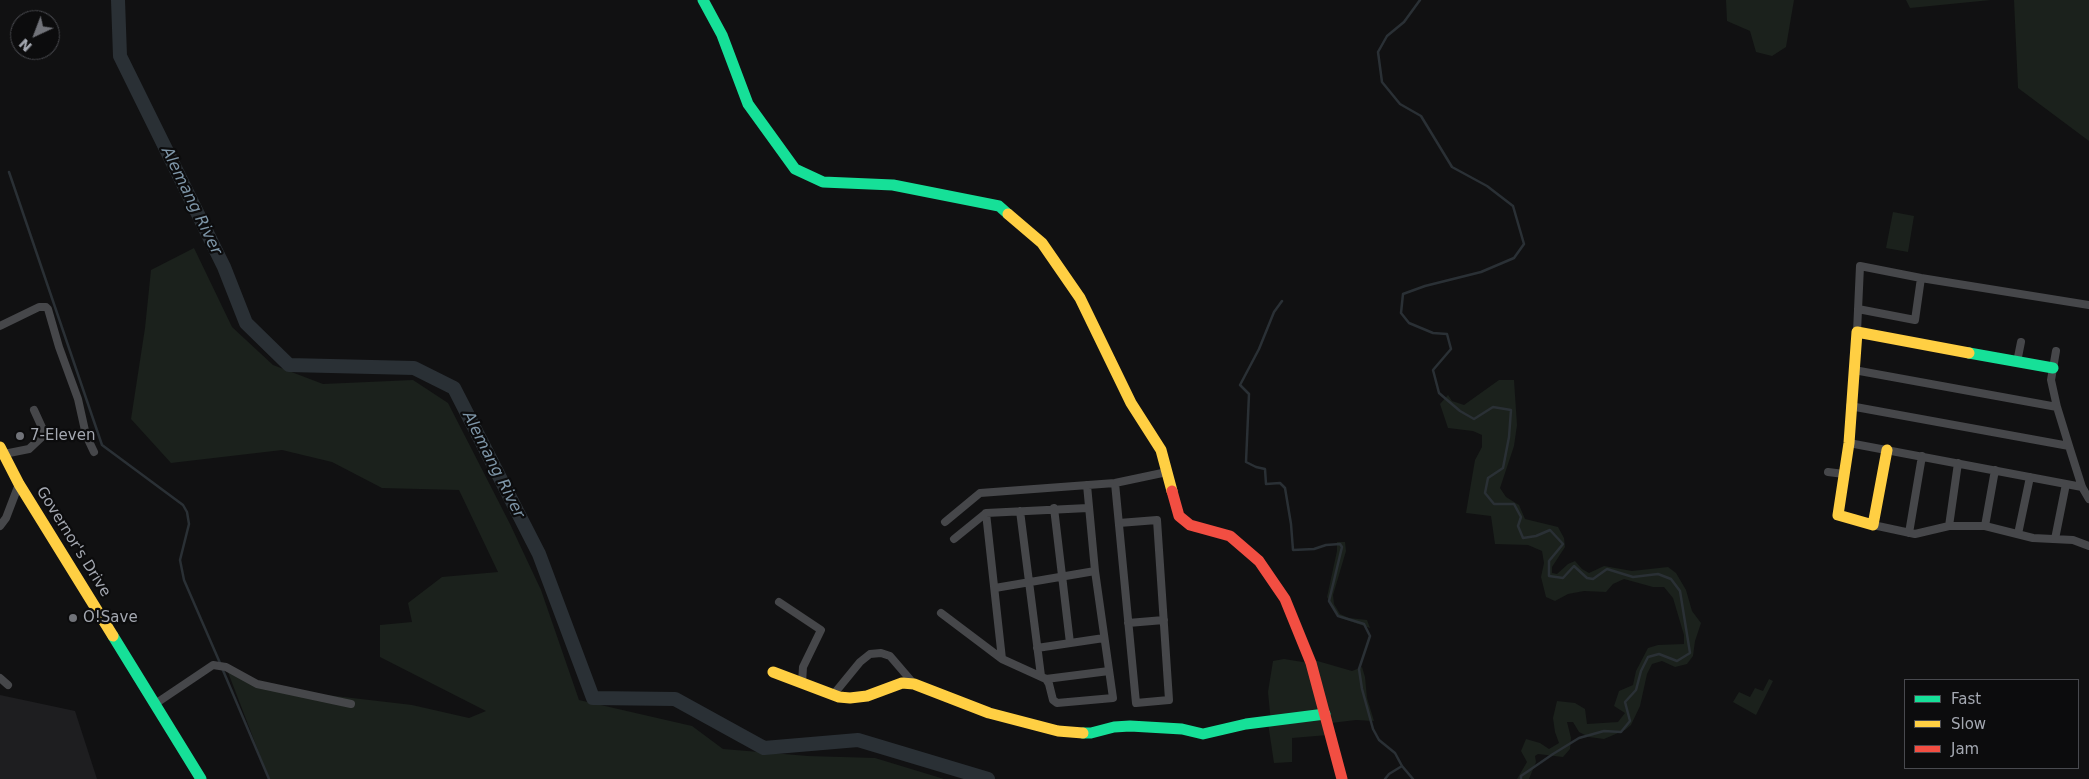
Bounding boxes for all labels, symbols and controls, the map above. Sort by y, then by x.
north arrow [10,10,60,60]
text: N [16,35,35,55]
water label: Alemang River [157,144,225,258]
water label: Alemang River [458,408,528,522]
place label: 7-Eleven [30,427,95,445]
marker: 7-Eleven [14,430,26,442]
street label: Governor's Drive [32,484,114,600]
place label: O!Save [83,609,138,627]
marker: O!Save [67,612,79,624]
legend [1904,679,2079,769]
text: Fast [1951,690,1981,708]
text: Slow [1951,715,1986,733]
text: Jam [1951,740,1979,758]

